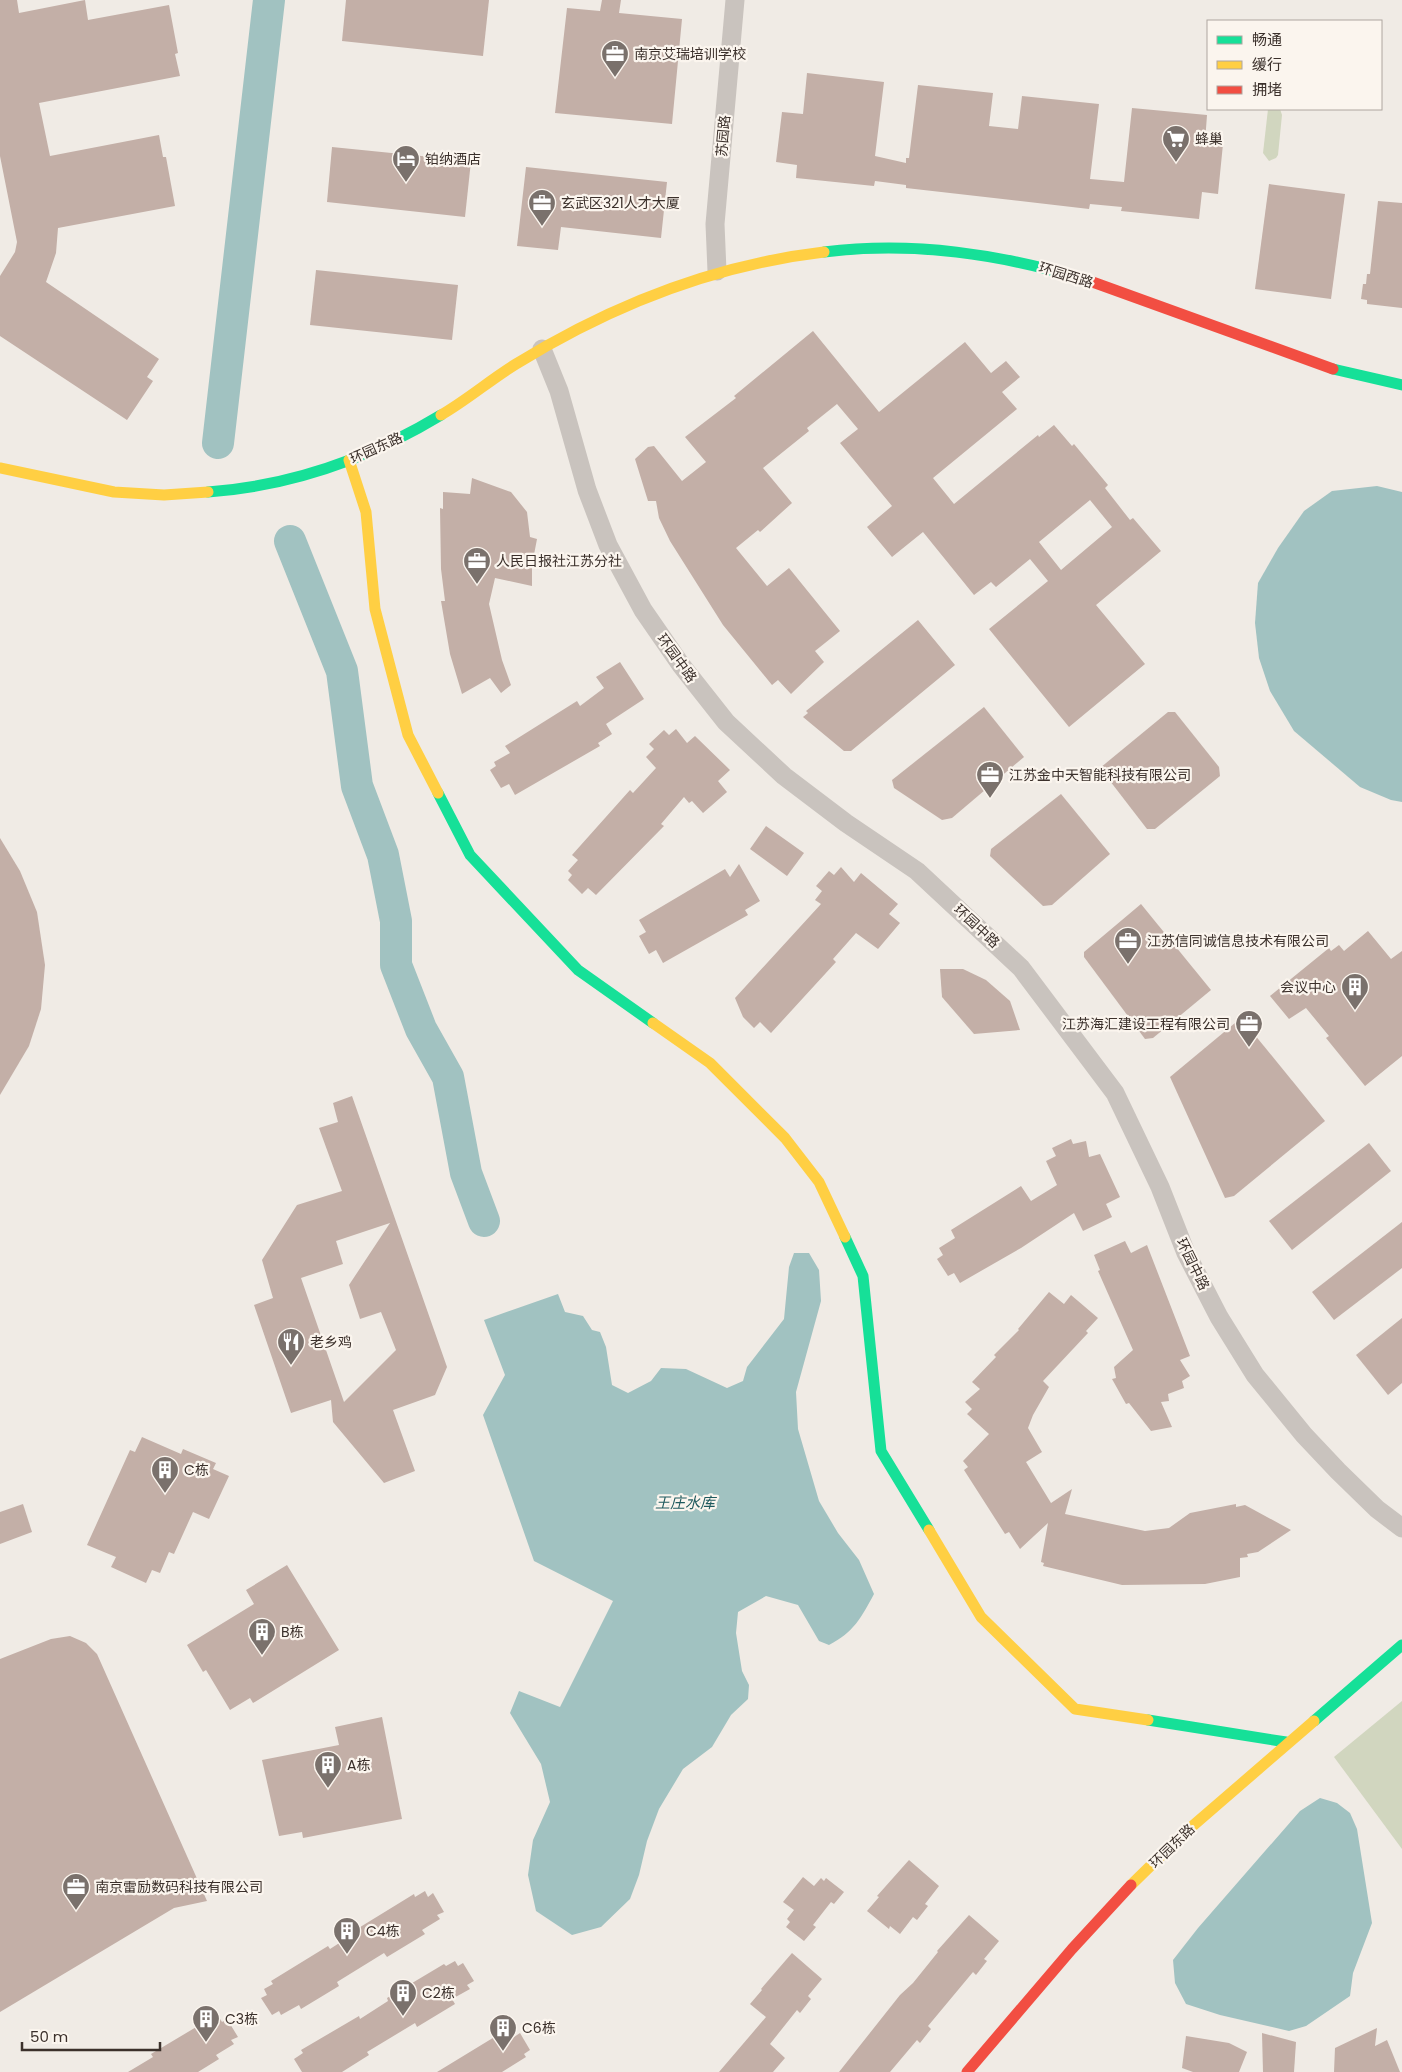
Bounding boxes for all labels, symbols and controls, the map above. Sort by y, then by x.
legend [1207,20,1382,110]
text: 畅通 [1252,29,1282,50]
office icon: 南京艾瑞培训学校 [600,39,630,78]
place label: 南京艾瑞培训学校 [634,44,746,64]
text: 缓行 [1252,54,1282,75]
text: 拥堵 [1252,79,1282,100]
street label: 苏园路 [711,114,735,158]
supermarket icon: 蜂巢 [1161,124,1191,163]
place label: 蜂巢 [1195,129,1223,149]
hotel icon: 铂纳酒店 [391,144,421,183]
place label: 铂纳酒店 [425,149,481,169]
office icon: 玄武区321人才大厦 [527,188,557,227]
place label: 玄武区321人才大厦 [561,193,680,213]
street label: 环园西路 [1036,257,1096,293]
street label: 环园东路 [346,427,406,469]
office icon: 人民日报社江苏分社 [462,546,492,585]
place label: 人民日报社江苏分社 [496,551,622,571]
street label: 环园中路 [652,629,702,687]
office icon: 江苏金中天智能科技有限公司 [975,760,1005,799]
place label: 江苏金中天智能科技有限公司 [1009,765,1191,785]
street label: 环园中路 [950,900,1004,952]
office icon: 江苏信同诚信息技术有限公司 [1113,926,1143,965]
place label: 江苏信同诚信息技术有限公司 [1147,931,1329,951]
building icon: 会议中心 [1340,972,1370,1011]
place label: 会议中心 [1280,977,1336,997]
office icon: 江苏海汇建设工程有限公司 [1234,1009,1264,1048]
place label: 江苏海汇建设工程有限公司 [1062,1014,1230,1034]
street label: 环园中路 [1172,1234,1214,1294]
restaurant icon: 老乡鸡 [276,1327,306,1366]
place label: 老乡鸡 [310,1332,352,1352]
building icon: C栋 [150,1455,180,1494]
place label: C栋 [184,1460,209,1480]
water label: 王庄水库 [655,1492,718,1513]
building icon: B栋 [247,1617,277,1656]
place label: B栋 [281,1622,304,1642]
building icon: A栋 [313,1750,343,1789]
place label: A栋 [347,1755,370,1775]
street label: 环园东路 [1145,1819,1199,1873]
office icon: 南京雷励数码科技有限公司 [61,1872,91,1911]
place label: 南京雷励数码科技有限公司 [95,1877,263,1897]
building icon: C4栋 [332,1916,362,1955]
place label: C4栋 [366,1921,400,1941]
building icon: C2栋 [388,1978,418,2017]
place label: C2栋 [422,1983,455,2003]
building icon: C3栋 [191,2004,221,2043]
place label: C3栋 [225,2009,258,2029]
building icon: C6栋 [488,2013,518,2052]
place label: C6栋 [522,2018,556,2038]
scale bar [22,2020,160,2052]
text: 50 m [30,2026,68,2047]

